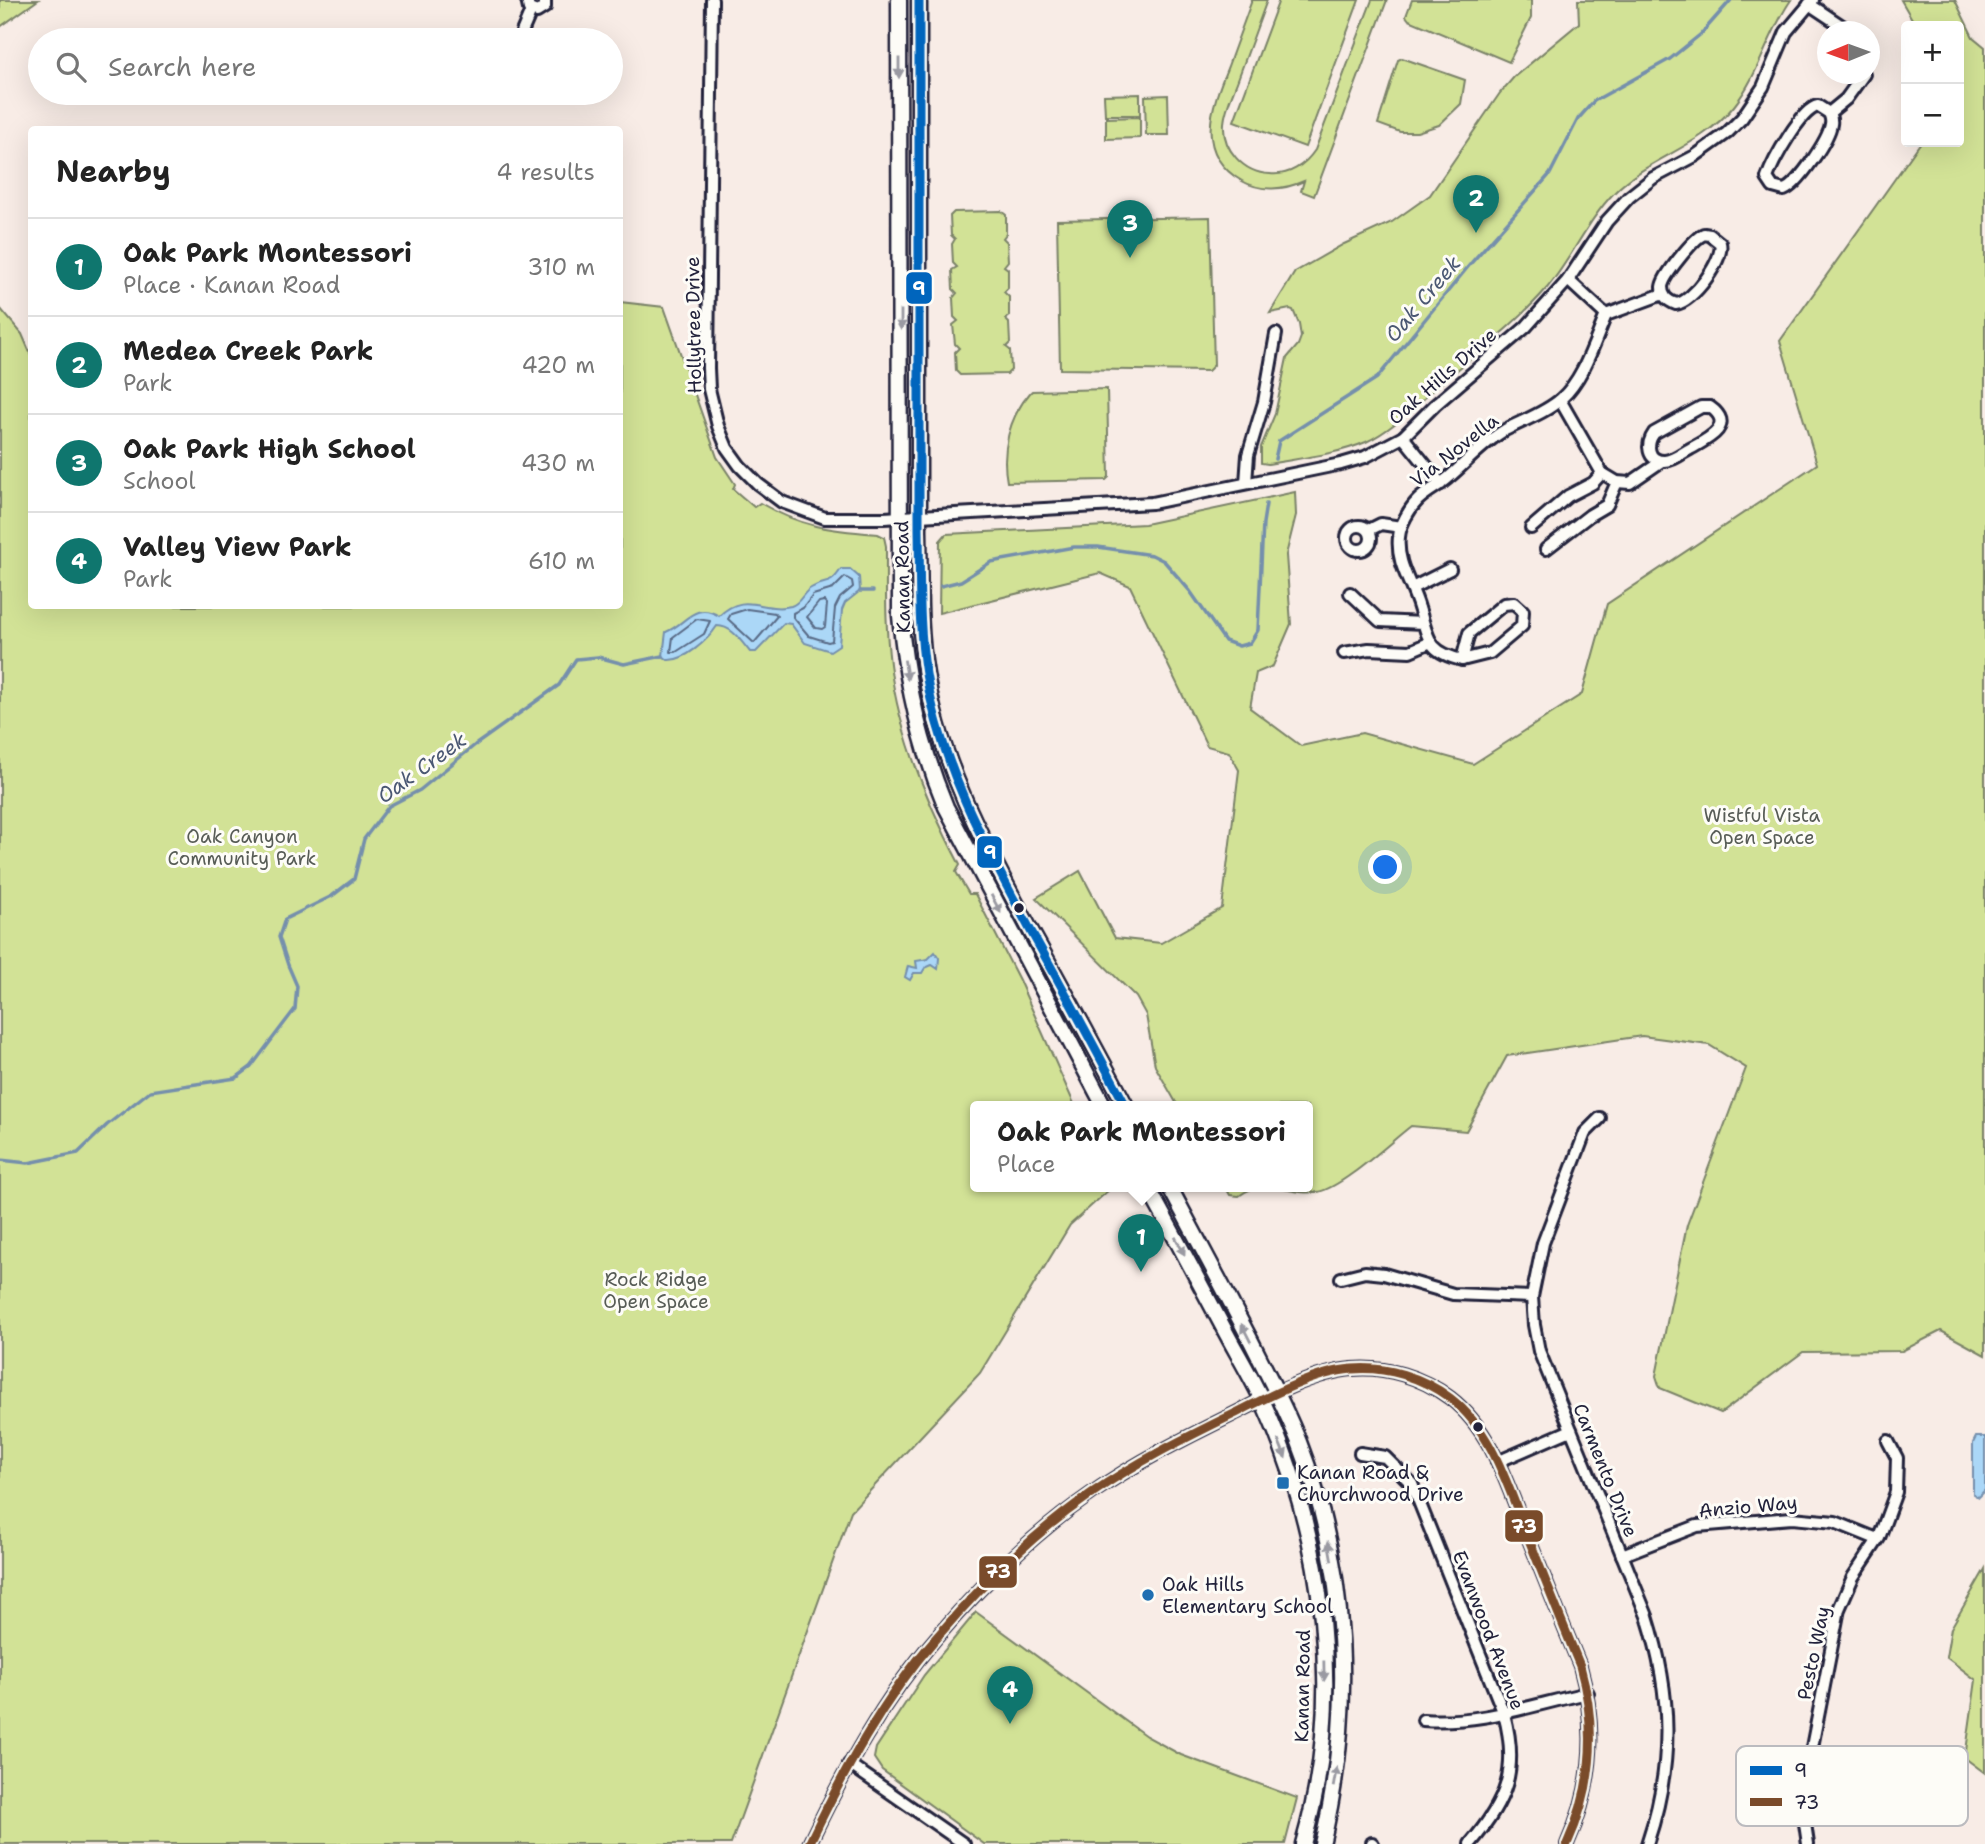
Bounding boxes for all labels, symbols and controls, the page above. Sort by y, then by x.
north arrow [1817,21,1880,84]
map controls [1901,21,1964,147]
button: + [1901,21,1964,84]
search box [28,28,623,105]
icon: search [52,48,90,86]
text: Search here [108,49,257,84]
one-way arrow [893,57,905,79]
button: − [1901,84,1964,147]
text: Nearby [56,151,171,192]
text: 4 results [496,157,595,187]
pin: 2 [1453,175,1499,233]
pin: 3 [1107,200,1153,258]
text: Oak Park Montessori [123,235,412,270]
water label: Oak Creek [1379,250,1467,348]
text: 1 [74,252,84,282]
text: 310 m [527,252,595,282]
street label: Hollytree Drive [680,256,707,394]
text: Place · Kanan Road [123,270,340,300]
line badge: 9 [905,271,933,305]
text: 9 [912,276,926,301]
one-way arrow [895,309,907,331]
street label: Oak Hills Drive [1383,322,1502,430]
text: Medea Creek Park [123,333,373,368]
text: 2 [71,350,87,380]
text: 420 m [521,350,595,380]
text: Park [123,368,172,398]
street label: Via Novella [1405,408,1504,493]
text: Oak Park High School [123,431,416,466]
text: 3 [71,448,87,478]
text: 430 m [521,448,595,478]
text: School [123,466,195,496]
street label: Kanan Road [889,520,916,634]
text: Valley View Park [123,529,352,564]
text: 4 [71,546,87,576]
text: 610 m [528,546,595,576]
text: Park [123,564,172,594]
one-way arrow [901,659,912,681]
water label: Oak Creek [372,726,472,810]
park label: Wistful Vista Open Space [1704,803,1821,850]
park label: Oak Canyon Community Park [168,824,317,871]
line badge: 9 [976,835,1003,869]
text: 9 [983,840,997,865]
your location [1368,850,1402,884]
one-way arrow [990,894,1002,913]
unlabelled marker [1012,901,1026,915]
popup [970,1101,1313,1192]
text: Oak Park Montessori [997,1114,1286,1149]
text: Place [997,1149,1056,1179]
pin: 1 [1118,1214,1164,1272]
one-way arrow [1173,1237,1185,1257]
park label: Rock Ridge Open Space [603,1267,709,1314]
one-way arrow [1241,1322,1253,1342]
street label: Carmento Drive [1567,1400,1644,1541]
unlabelled marker [1471,1420,1485,1434]
one-way arrow [1277,1439,1288,1460]
place label: Kanan Road & Churchwood Drive [1297,1460,1464,1507]
marker: Kanan Road & Churchwood Drive [1275,1475,1291,1491]
street label: Anzio Way [1698,1490,1798,1523]
line badge: 73 [1504,1509,1544,1543]
text: 73 [1511,1514,1537,1539]
one-way arrow [1325,1540,1336,1562]
street label: Evanwood Avenue [1447,1547,1530,1713]
line badge: 73 [978,1555,1018,1589]
text: 73 [985,1559,1011,1584]
place label: Oak Hills Elementary School [1162,1572,1333,1619]
marker: Oak Hills Elementary School [1140,1587,1156,1603]
street label: Pesto Way [1791,1604,1836,1702]
street label: Kanan Road [1289,1629,1316,1743]
one-way arrow [1318,1661,1330,1683]
pin: 4 [987,1666,1033,1724]
legend [1736,1746,1968,1826]
text: 9 [1794,1758,1807,1783]
one-way arrow [1330,1766,1341,1788]
text: 73 [1794,1790,1819,1815]

